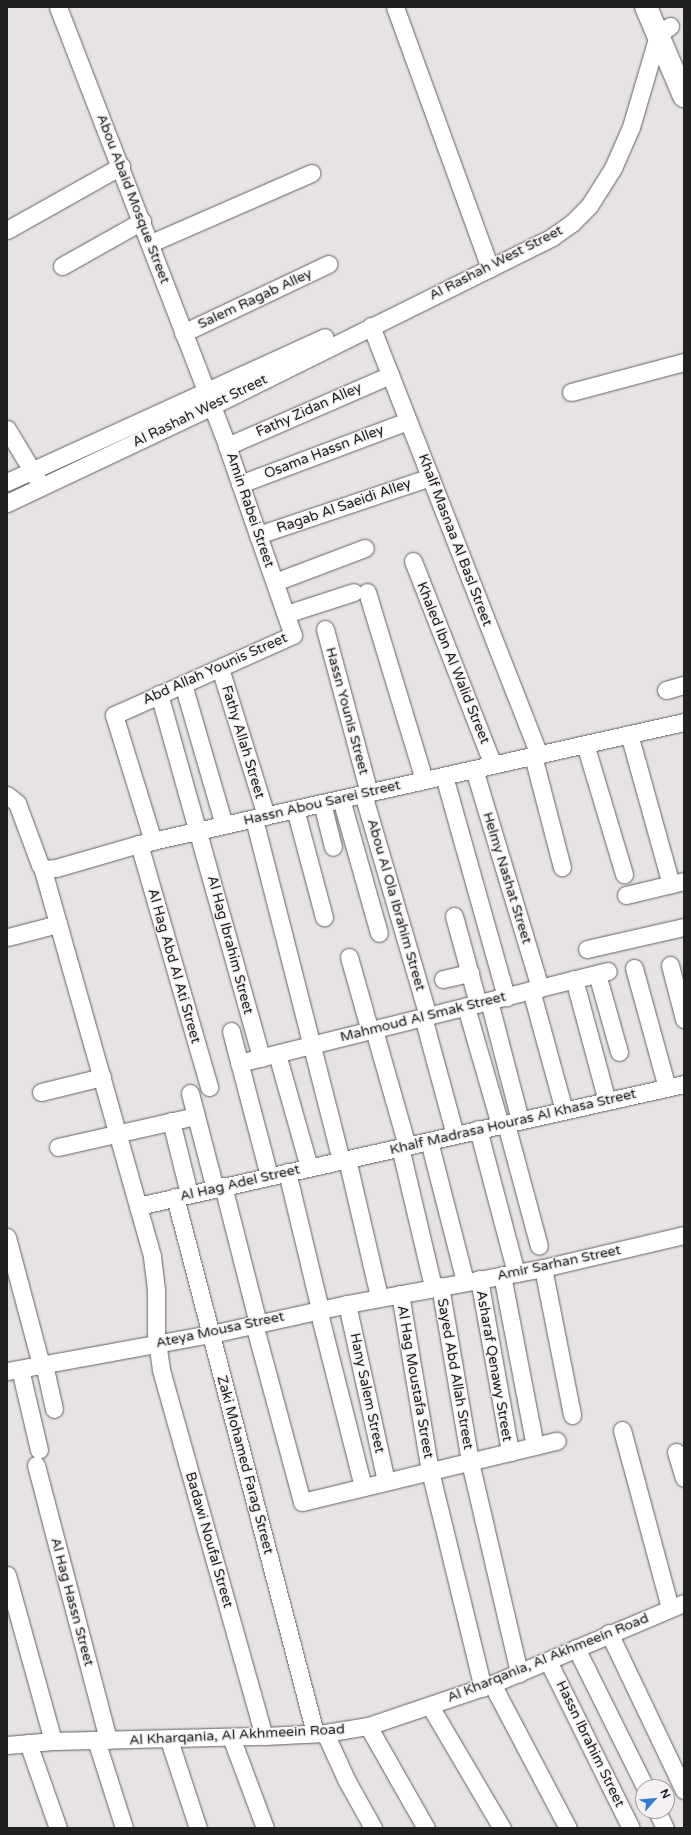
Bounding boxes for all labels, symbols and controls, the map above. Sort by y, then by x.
street label: Abou Abaid Mosque Street [93,112,173,286]
street label: Al Rashah West Street [426,222,566,304]
street label: Salem Ragab Alley [195,265,315,333]
street label: Al Rashah West Street [130,371,270,451]
street label: Fathy Zidan Alley [253,379,365,441]
street label: Osama Hassn Alley [262,421,386,483]
street label: Amin Rabei Street [222,450,278,570]
street label: Khalf Masnaa Al Basl Street [414,451,496,629]
street label: Ragab Al Saeidi Alley [275,475,413,537]
street label: Khaled Ibn Al Walid Street [413,580,493,746]
street label: Abd Allah Younis Street [140,630,290,708]
street label: Hassn Younis Street [322,645,372,777]
street label: Fathy Allah Street [218,683,268,801]
street label: Hassn Abou Sarei Street [242,777,402,829]
street label: Helmy Nashat Street [479,810,535,946]
street label: Abou Al Ola Ibrahim Street [363,817,429,993]
street label: Al Hag Ibrahim Street [203,874,257,1016]
street label: Al Hag Abd Al Ati Street [144,887,204,1045]
street label: Mahmoud Al Smak Street [338,988,508,1046]
street label: Khalf Madrasa Houras Al Khasa Street [388,1085,638,1159]
street label: Al Hag Adel Street [178,1161,302,1205]
street label: Amir Sarhan Street [496,1242,622,1284]
street label: Asharaf Qenawy Street [472,1289,516,1443]
street label: Sayed Abd Allah Street [433,1297,477,1451]
street label: Al Hag Moustafa Street [393,1304,437,1460]
street label: Ateya Mousa Street [154,1308,286,1352]
street label: Hany Salem Street [346,1331,388,1455]
street label: Zaki Mohamed Farag Street [213,1374,277,1556]
street label: Badawi Noufal Street [182,1470,236,1610]
street label: Al Hag Hassn Street [47,1536,97,1668]
street label: Al Kharqania, Al Akhmeein Road [445,1610,651,1706]
street label: Hassn Ibrahim Street [552,1678,628,1810]
street label: Al Kharqania, Al Akhmeein Road [129,1721,345,1749]
north arrow [635,1779,675,1819]
text: N [657,1787,673,1801]

